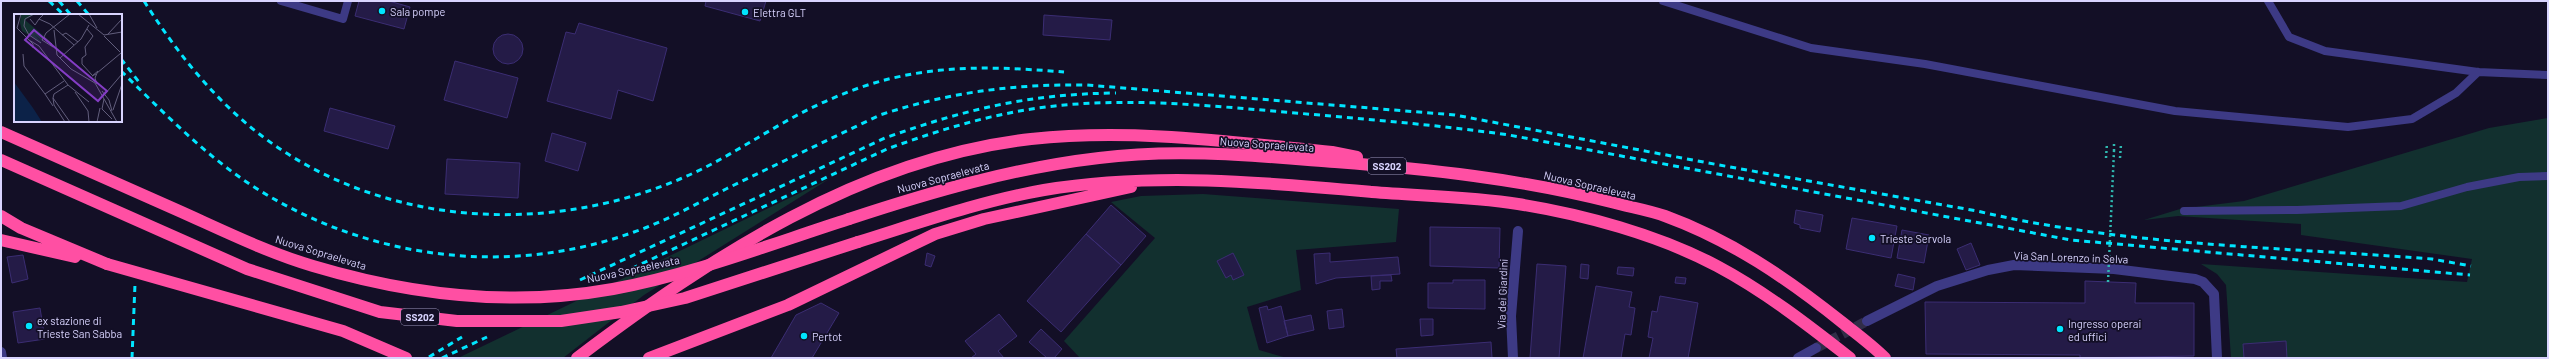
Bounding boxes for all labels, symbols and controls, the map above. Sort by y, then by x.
place label: Sala pompe [390,5,445,18]
marker: Sala pompe [377,6,387,16]
place label: Elettra GLT [753,6,806,19]
marker: Elettra GLT [740,7,750,17]
inset map [14,14,122,122]
street label: Nuova Sopraelevata [1219,134,1315,154]
street label: Nuova Sopraelevata [896,158,990,196]
road number: SS202 [1368,158,1406,174]
street label: Nuova Sopraelevata [1542,168,1638,202]
street label: Nuova Sopraelevata [274,232,368,272]
place label: Trieste Servola [1880,232,1951,245]
marker: Trieste Servola [1867,233,1877,243]
street label: Via San Lorenzo in Selva [2013,249,2129,265]
street label: Nuova Sopraelevata [585,253,681,285]
street label: Via dei Giardini [1494,258,1510,330]
road number: SS202 [401,309,439,325]
place label: ex stazione di Trieste San Sabba [37,314,122,340]
place label: Ingresso operai ed uffici [2068,317,2141,343]
marker: ex stazione di Trieste San Sabba [24,321,34,331]
marker: Ingresso operai ed uffici [2055,324,2065,334]
place label: Pertot [812,330,842,343]
marker: Pertot [799,331,809,341]

